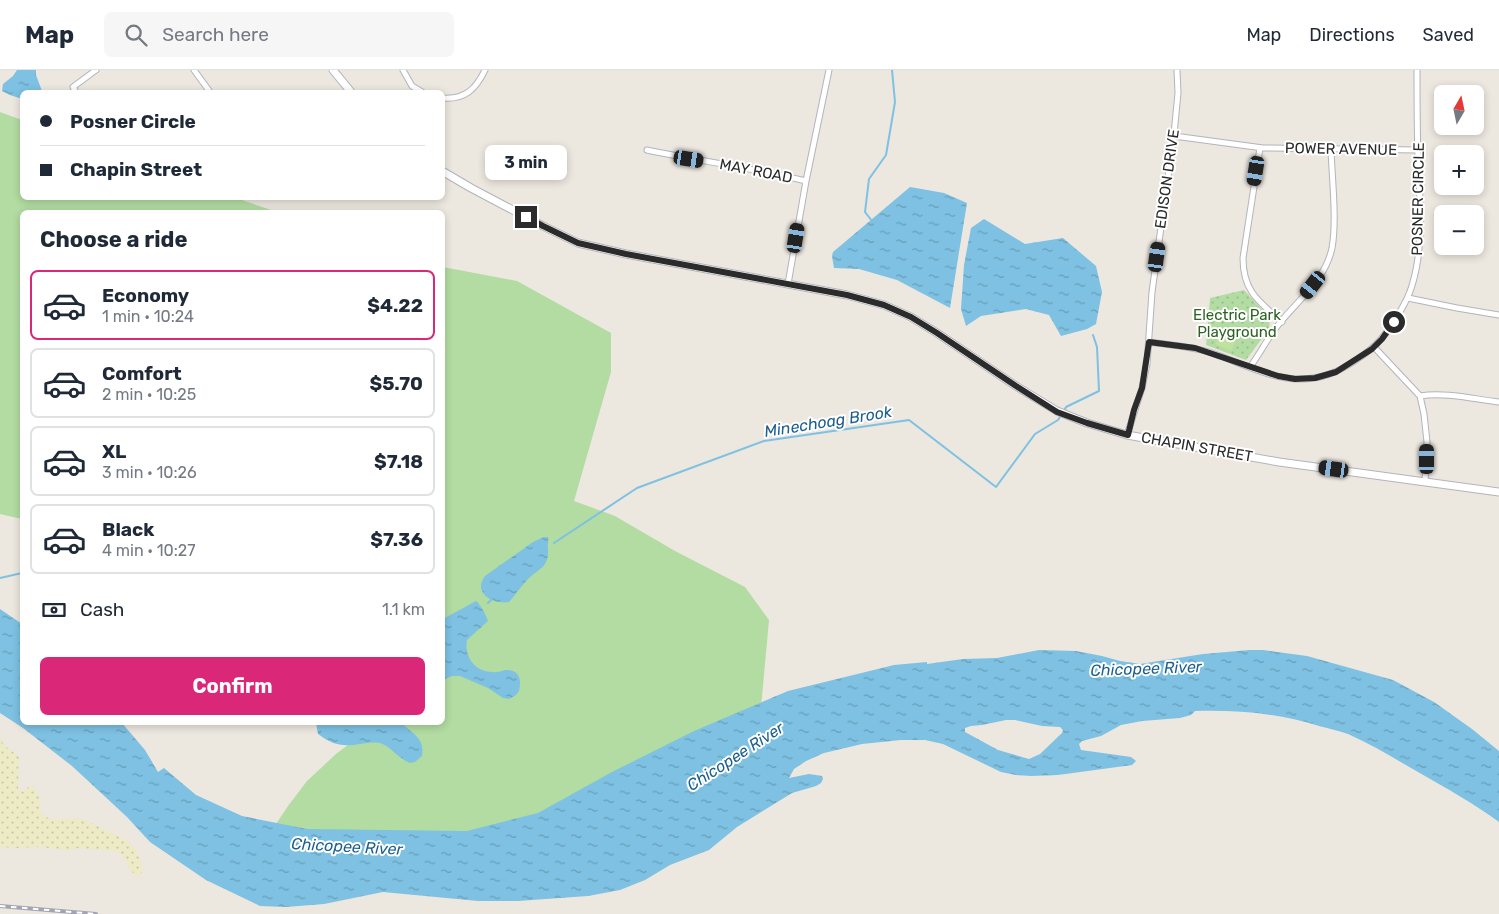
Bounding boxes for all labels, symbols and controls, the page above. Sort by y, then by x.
search box [104,12,454,57]
text: Map [25,21,74,49]
icon: search [122,21,150,49]
text: Search here [162,23,269,46]
text: Map [1246,24,1281,46]
text: Directions [1309,24,1395,46]
text: Saved [1423,24,1474,46]
north arrow [1434,85,1484,135]
map controls [1434,85,1484,255]
text: Posner Circle [70,110,196,133]
street label: EDISON DRIVE [1151,128,1183,230]
street label: POWER AVENUE [1285,139,1397,159]
street label: POSNER CIRCLE [1408,142,1428,256]
callout: 3 min [485,144,567,180]
button: + [1434,145,1484,195]
car [673,149,704,169]
text: 3 min [504,153,548,172]
street label: MAY ROAD [718,155,794,187]
car [1246,155,1265,187]
text: Chapin Street [70,158,202,181]
button: − [1434,205,1484,255]
route end [515,206,537,228]
car [786,222,805,254]
text: Choose a ride [40,226,187,253]
car [1147,241,1166,273]
car [1297,269,1328,301]
icon: car [42,283,87,328]
text: Economy [102,284,189,307]
text: $4.22 [367,294,423,317]
park label: Electric Park Playground [1193,306,1281,341]
text: 1 min · 10:24 [102,307,194,326]
route start [1383,311,1405,333]
icon: car [42,361,87,406]
text: Comfort [102,362,182,385]
text: $5.70 [369,372,423,395]
text: 2 min · 10:25 [102,385,196,404]
water label: Minechoag Brook [763,402,894,441]
street label: CHAPIN STREET [1140,428,1255,466]
icon: car [42,439,87,484]
text: XL [102,440,126,463]
car [1419,444,1434,474]
text: $7.18 [374,450,423,473]
car [1318,459,1349,479]
text: 3 min · 10:26 [102,463,197,482]
icon: car [42,517,87,562]
text: Black [102,518,154,541]
text: $7.36 [370,528,423,551]
text: 4 min · 10:27 [102,541,195,560]
icon: cash [40,596,68,624]
text: Cash [80,598,124,621]
text: 1.1 km [382,600,425,619]
button: Confirm [40,657,425,715]
water label: Chicopee River [1090,657,1203,680]
water label: Chicopee River [683,718,788,795]
water label: Chicopee River [291,834,404,859]

